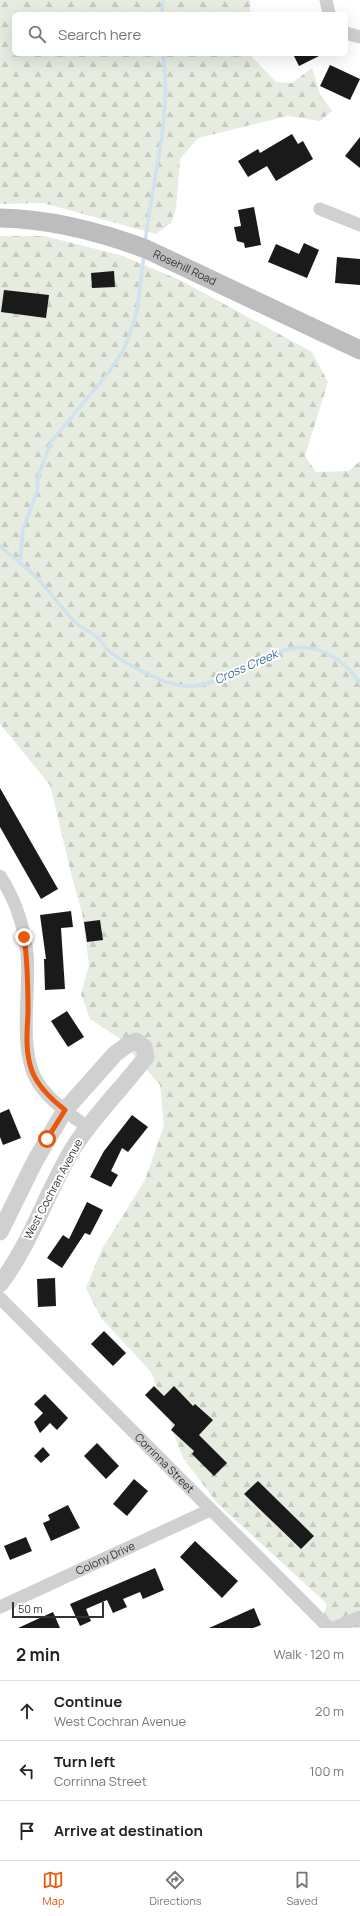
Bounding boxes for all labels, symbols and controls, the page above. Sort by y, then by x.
search box [12,12,348,56]
icon: search [26,23,48,45]
text: Search here [58,24,141,45]
street label: Rosehill Road [151,246,219,288]
water label: Cross Creek [211,644,282,688]
route end [15,928,33,946]
route start [38,1130,56,1148]
street label: West Cochran Avenue [20,1135,86,1242]
street label: Corrinna Street [132,1430,198,1496]
street label: Colony Drive [73,1538,138,1578]
scale bar [12,1600,104,1619]
text: 50 m [18,1601,43,1616]
text: 2 min [16,1643,60,1666]
text: Walk · 120 m [274,1645,344,1663]
text: Continue [54,1691,122,1712]
icon: ahead [16,1700,38,1722]
text: 20 m [315,1702,344,1720]
text: West Cochran Avenue [54,1712,186,1730]
text: Turn left [54,1751,116,1772]
icon: left [16,1760,38,1782]
text: 100 m [309,1762,344,1780]
text: Corrinna Street [54,1772,147,1790]
icon: arrive [16,1820,38,1842]
text: Arrive at destination [54,1820,203,1841]
tab: Map [42,1869,64,1908]
tab: Directions [149,1869,202,1908]
tab: Saved [287,1869,318,1908]

